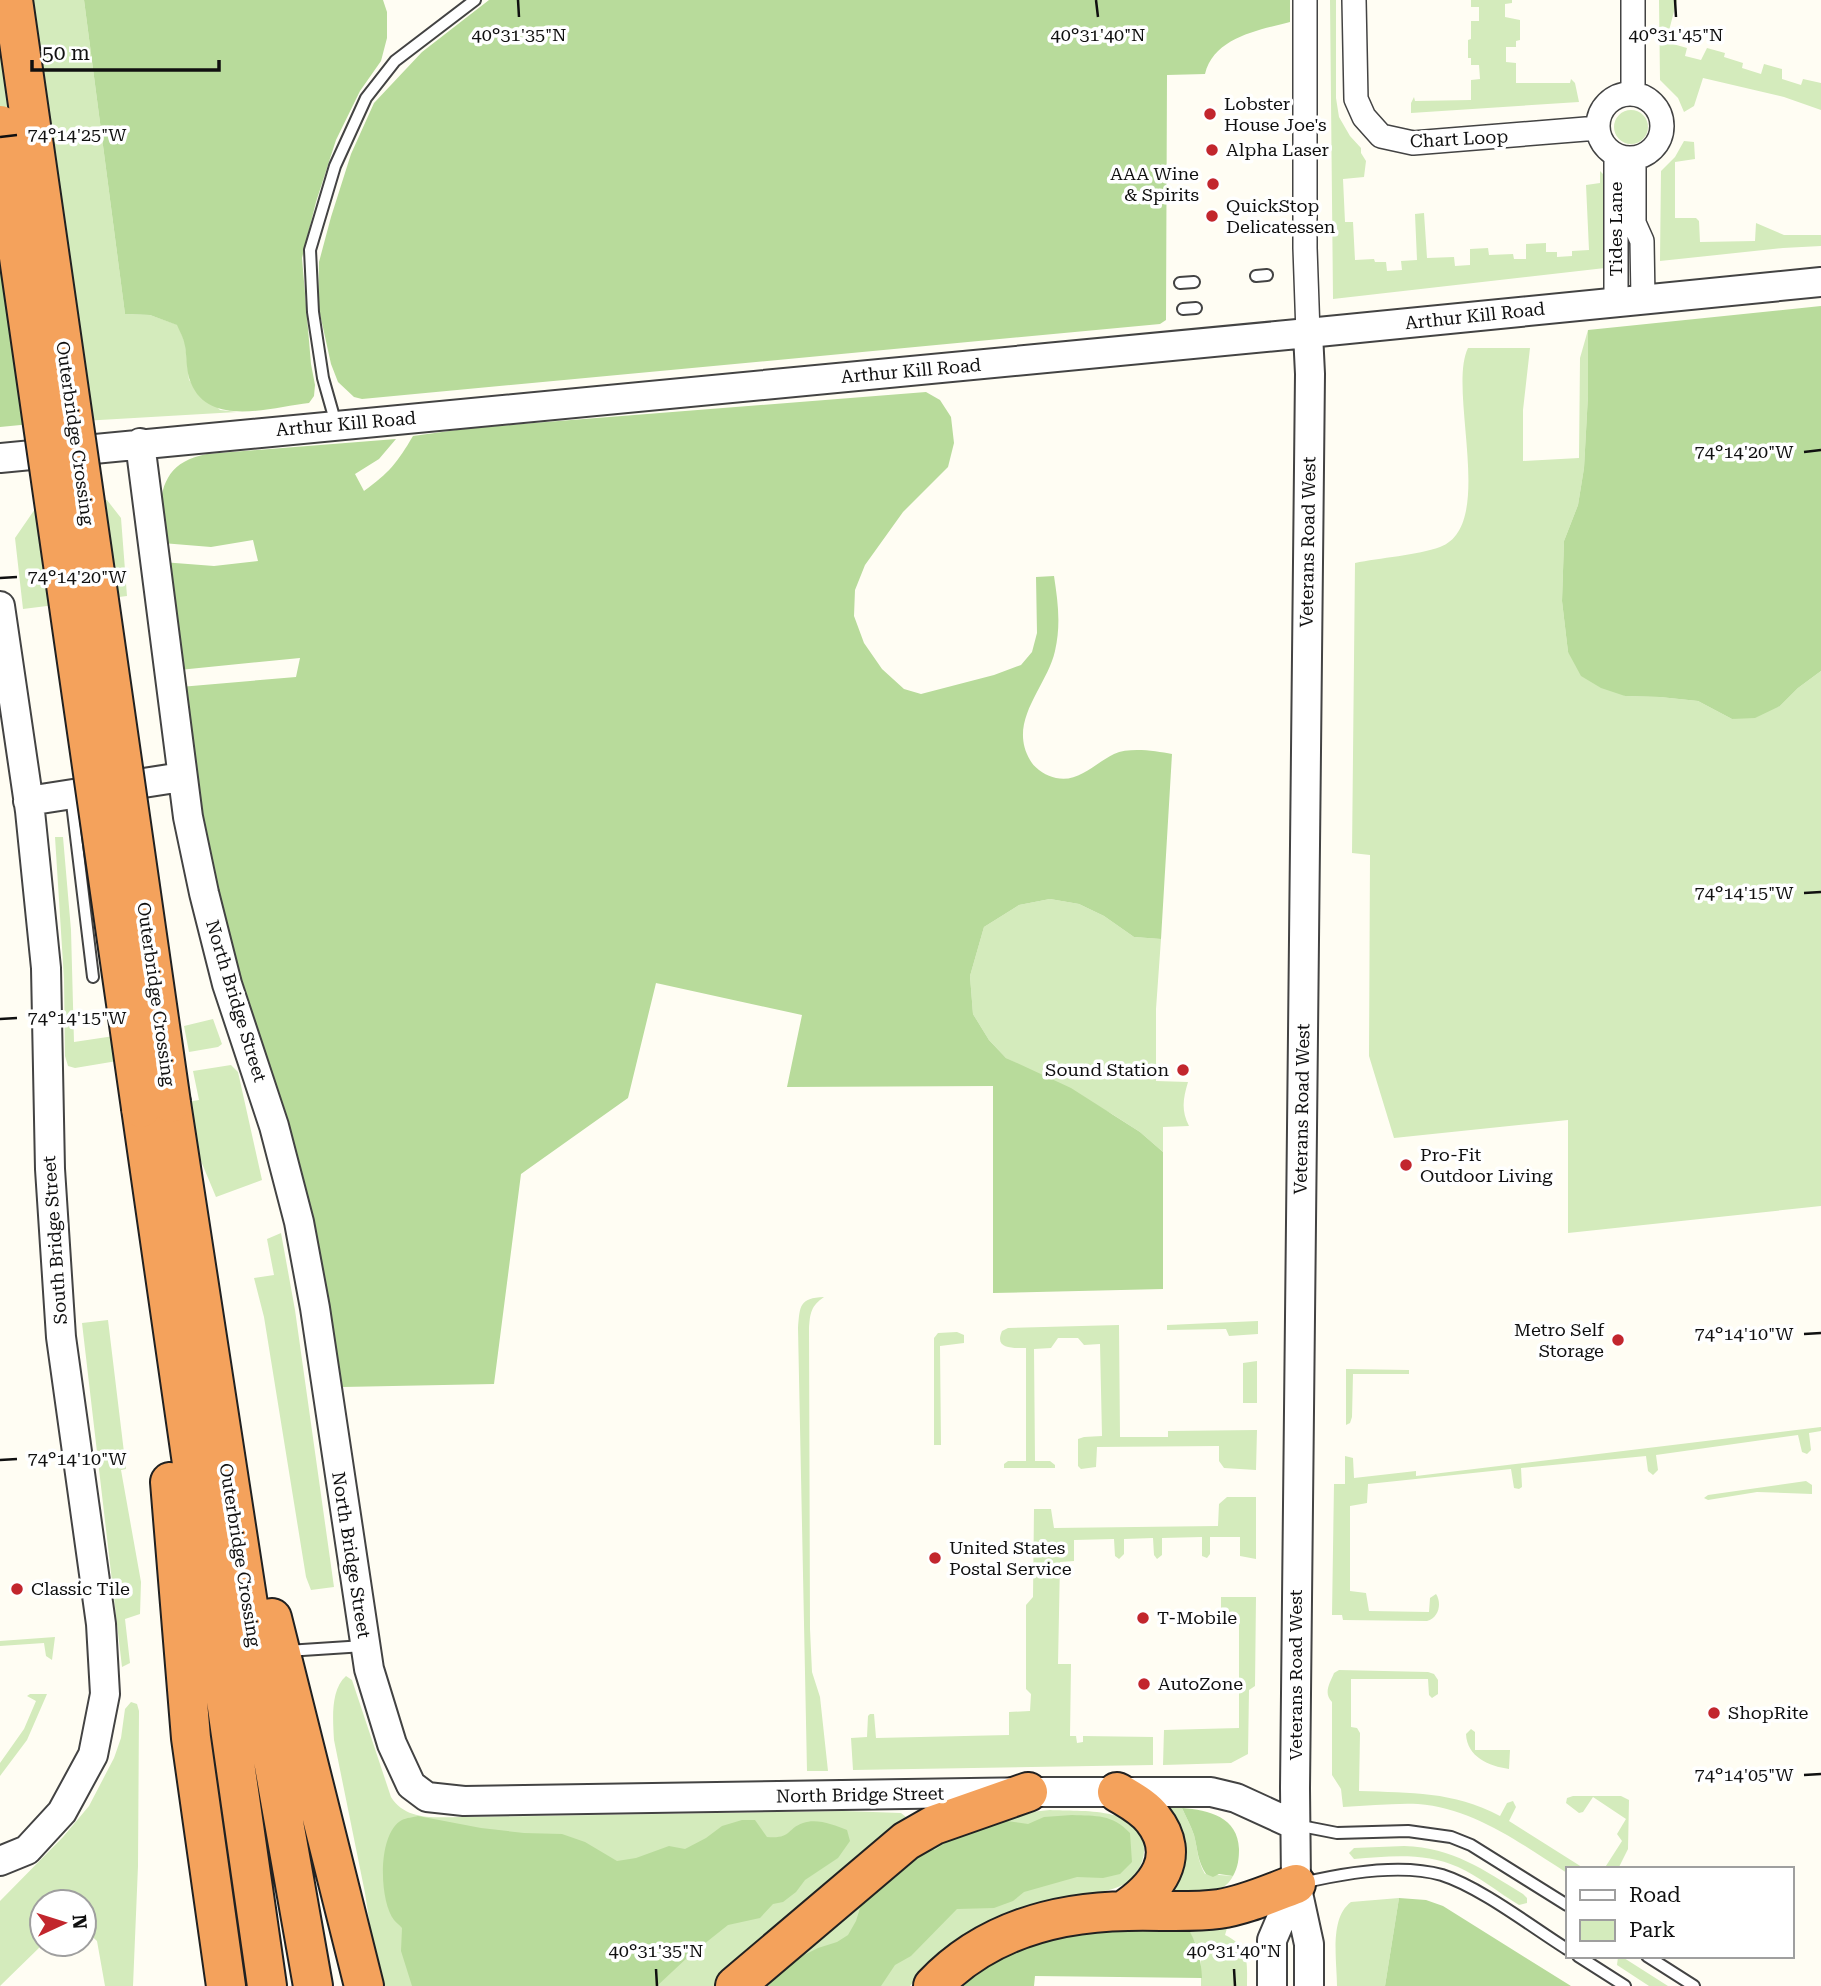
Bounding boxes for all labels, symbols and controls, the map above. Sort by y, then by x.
text: 40°31'35"N [472,24,566,45]
text: 40°31'40"N [1051,24,1145,45]
text: 40°31'45"N [1629,24,1723,45]
scale bar [32,28,219,72]
text: 50 m [42,41,90,65]
place label: Lobster House Joe's [1224,93,1327,135]
marker: Lobster House Joe's [1202,106,1218,122]
text: 74°14'25"W [28,124,127,145]
street label: Chart Loop [1409,125,1509,152]
place label: Alpha Laser [1226,139,1329,160]
marker: Alpha Laser [1204,142,1220,158]
place label: AAA Wine & Spirits [1110,163,1199,205]
marker: AAA Wine & Spirits [1205,176,1221,192]
street label: Tides Lane [1605,181,1626,276]
place label: QuickStop Delicatessen [1226,195,1336,237]
marker: QuickStop Delicatessen [1204,208,1220,224]
street label: Arthur Kill Road [1404,298,1546,333]
street label: Outerbridge Crossing [52,340,99,527]
street label: Arthur Kill Road [840,354,982,387]
street label: Arthur Kill Road [275,407,417,440]
text: 74°14'20"W [1695,441,1794,462]
street label: Veterans Road West [1296,456,1319,628]
text: 74°14'20"W [28,566,127,587]
text: 74°14'15"W [1695,882,1794,903]
street label: Outerbridge Crossing [133,901,180,1088]
street label: North Bridge Street [202,917,271,1085]
text: 74°14'15"W [28,1007,127,1028]
street label: Veterans Road West [1290,1023,1313,1195]
place label: Sound Station [1045,1059,1169,1080]
marker: Sound Station [1175,1062,1191,1078]
place label: Pro-Fit Outdoor Living [1420,1144,1553,1186]
street label: South Bridge Street [38,1155,71,1325]
marker: Pro-Fit Outdoor Living [1398,1157,1414,1173]
place label: Metro Self Storage [1514,1319,1605,1361]
text: 74°14'10"W [1695,1323,1794,1344]
marker: Metro Self Storage [1610,1332,1626,1348]
text: 74°14'10"W [28,1448,127,1469]
street label: Outerbridge Crossing [216,1462,266,1649]
street label: North Bridge Street [328,1470,375,1640]
place label: United States Postal Service [949,1537,1072,1579]
marker: United States Postal Service [927,1550,943,1566]
place label: Classic Tile [31,1578,130,1599]
marker: Classic Tile [9,1581,25,1597]
street label: Veterans Road West [1285,1589,1306,1761]
place label: T-Mobile [1157,1607,1237,1628]
marker: T-Mobile [1135,1610,1151,1626]
place label: AutoZone [1158,1673,1243,1694]
marker: AutoZone [1136,1676,1152,1692]
place label: ShopRite [1728,1702,1808,1723]
marker: ShopRite [1706,1705,1722,1721]
text: 74°14'05"W [1695,1764,1794,1785]
street label: North Bridge Street [776,1783,945,1806]
legend [1566,1867,1793,1958]
text: Road [1629,1883,1681,1907]
north arrow [28,1888,98,1958]
text: N [67,1914,91,1930]
text: Park [1629,1918,1675,1942]
text: 40°31'35"N [609,1940,703,1961]
text: 40°31'40"N [1187,1940,1281,1961]

